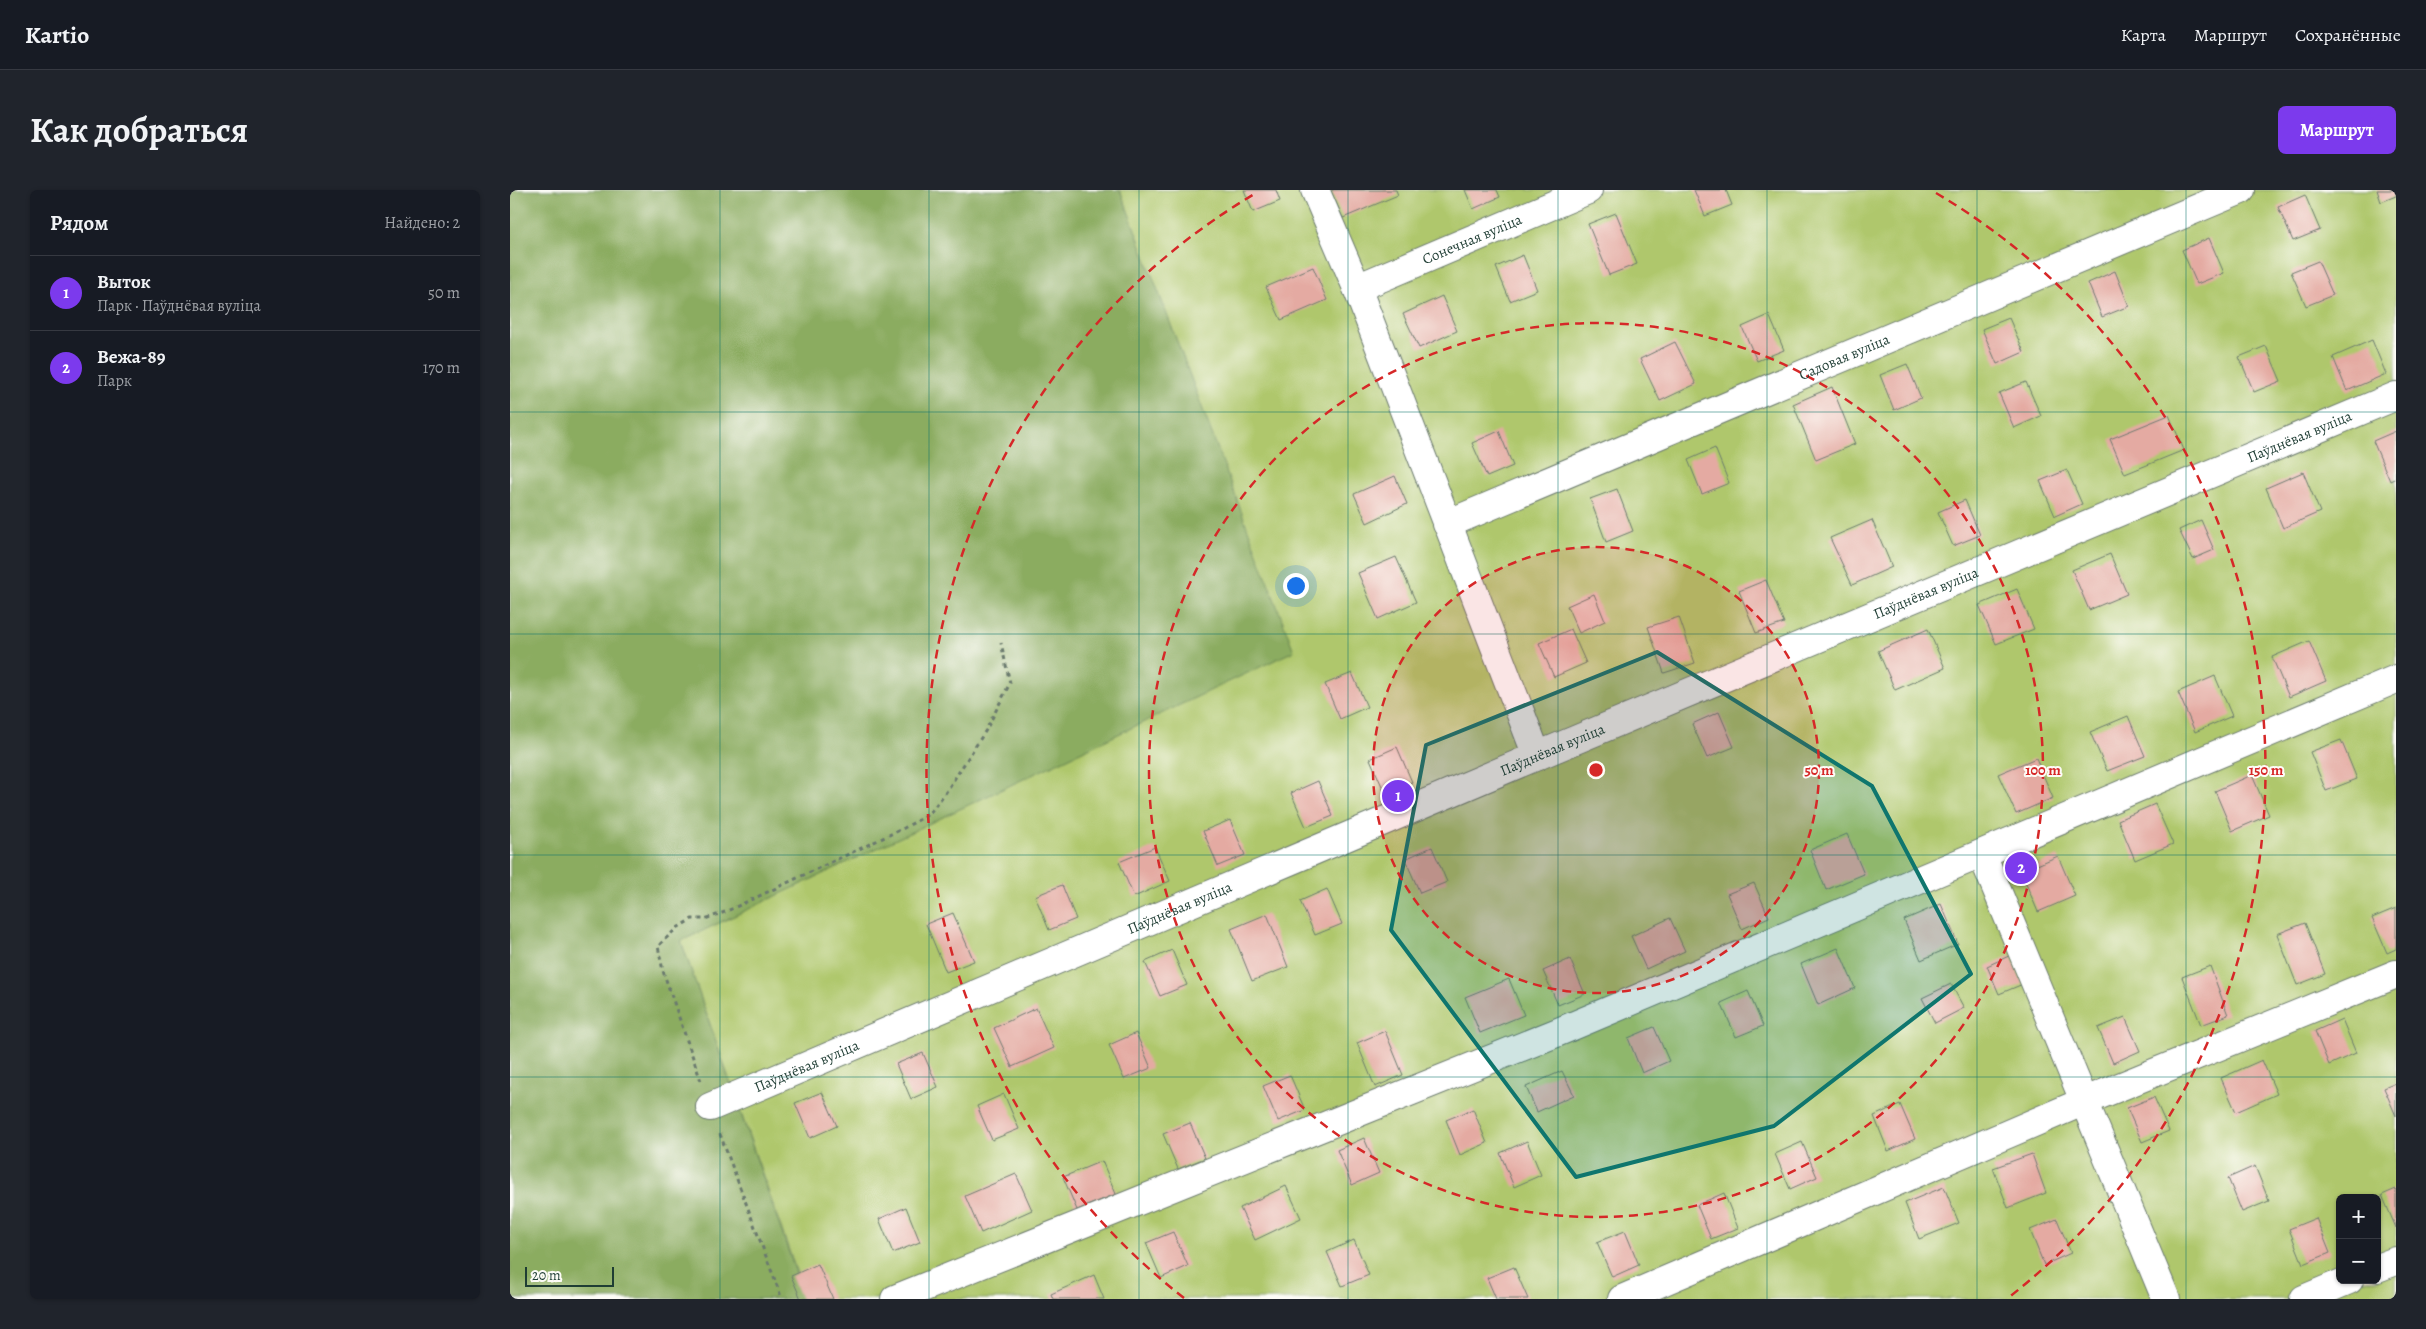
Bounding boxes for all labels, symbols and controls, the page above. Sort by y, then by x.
text: Kartio [25,19,89,51]
text: Карта [2121,23,2166,47]
text: Маршрут [2194,23,2267,47]
text: Сохранённые [2295,23,2401,47]
text: Как добраться [30,106,248,154]
button: Маршрут [2278,106,2396,154]
text: Рядом [50,209,108,237]
street label: Сонечная вуліца [1419,209,1525,269]
text: Найдено: 2 [384,212,460,234]
text: Выток [97,269,151,295]
text: 1 [63,282,69,304]
text: 50 m [428,282,460,304]
text: Парк · Паўднёвая вуліца [97,295,261,317]
street label: Садовая вуліца [1796,329,1893,385]
text: Вежа-89 [97,344,166,370]
text: 2 [62,357,70,379]
text: 170 m [423,357,460,379]
text: Парк [97,370,132,392]
street label: Паўднёвая вуліца [2244,406,2355,467]
street label: Паўднёвая вуліца [1870,562,1981,624]
your location [1283,573,1309,599]
street label: Паўднёвая вуліца [1497,719,1608,781]
text: 50 m [1804,760,1834,780]
text: 100 m [2025,760,2061,780]
text: 150 m [2249,760,2284,780]
centre of rings [1587,761,1605,779]
pin: 1 [1382,777,1414,815]
pin: 2 [2005,849,2037,887]
street label: Паўднёвая вуліца [1124,877,1235,939]
street label: Паўднёвая вуліца [751,1035,862,1097]
map controls [2336,1194,2381,1284]
button: + [2336,1194,2381,1239]
button: − [2336,1239,2381,1284]
scale bar [525,1264,614,1287]
text: 20 m [532,1266,561,1285]

